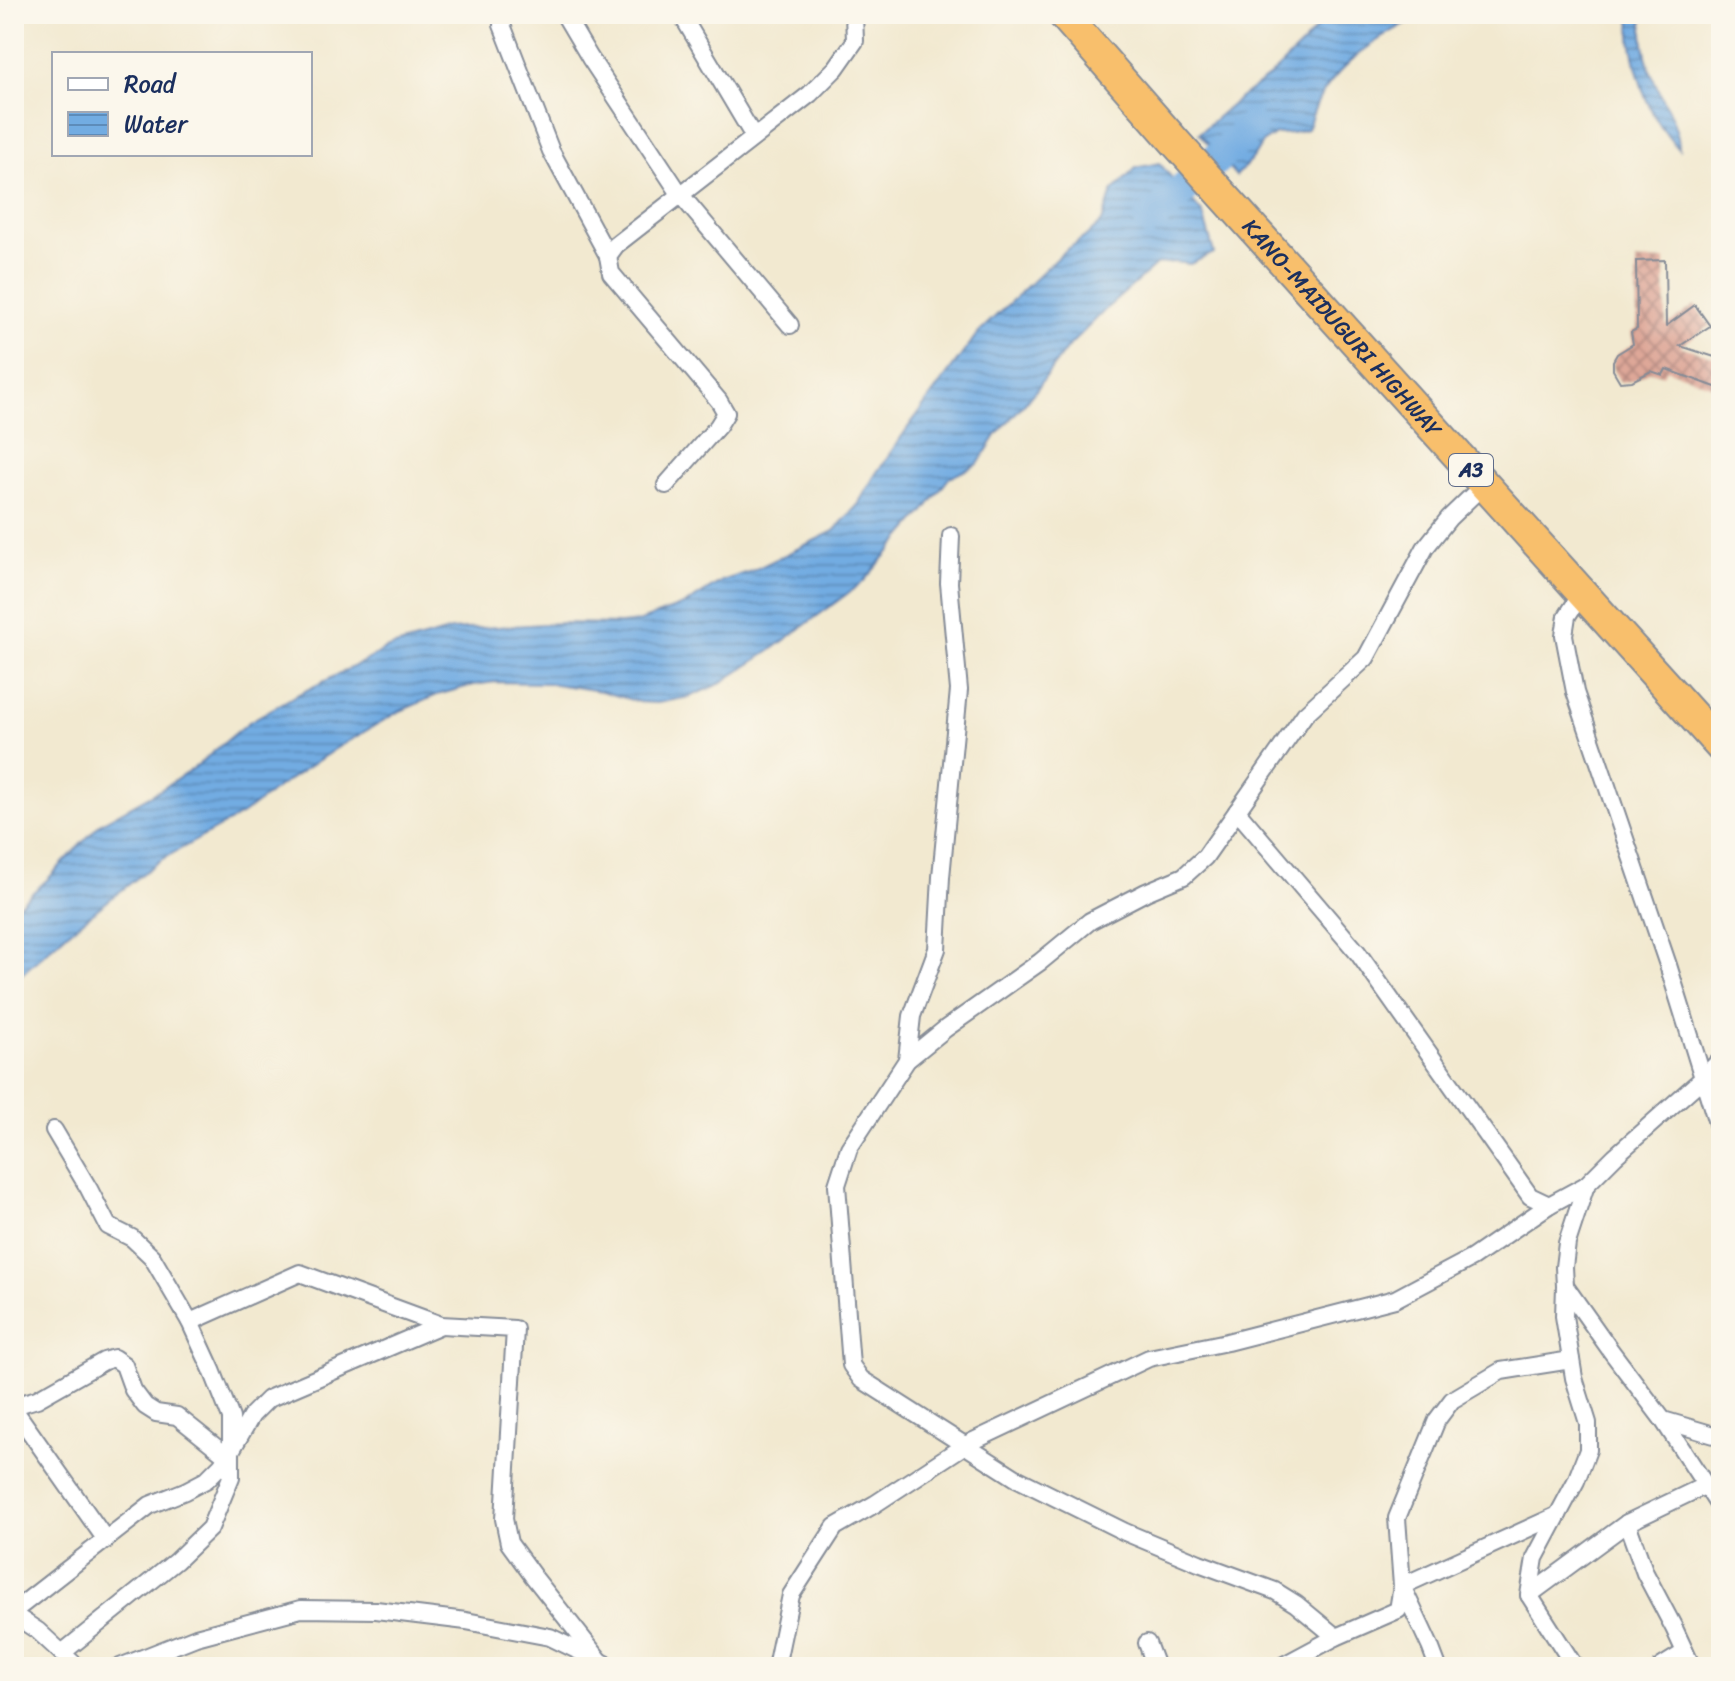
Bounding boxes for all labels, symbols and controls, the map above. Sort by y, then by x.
legend [52,52,312,156]
text: Road [124,63,178,105]
text: Water [124,103,189,145]
street label: KANO-MAIDUGURI HIGHWAY [1233,209,1453,447]
road number: A3 [1449,454,1493,486]

